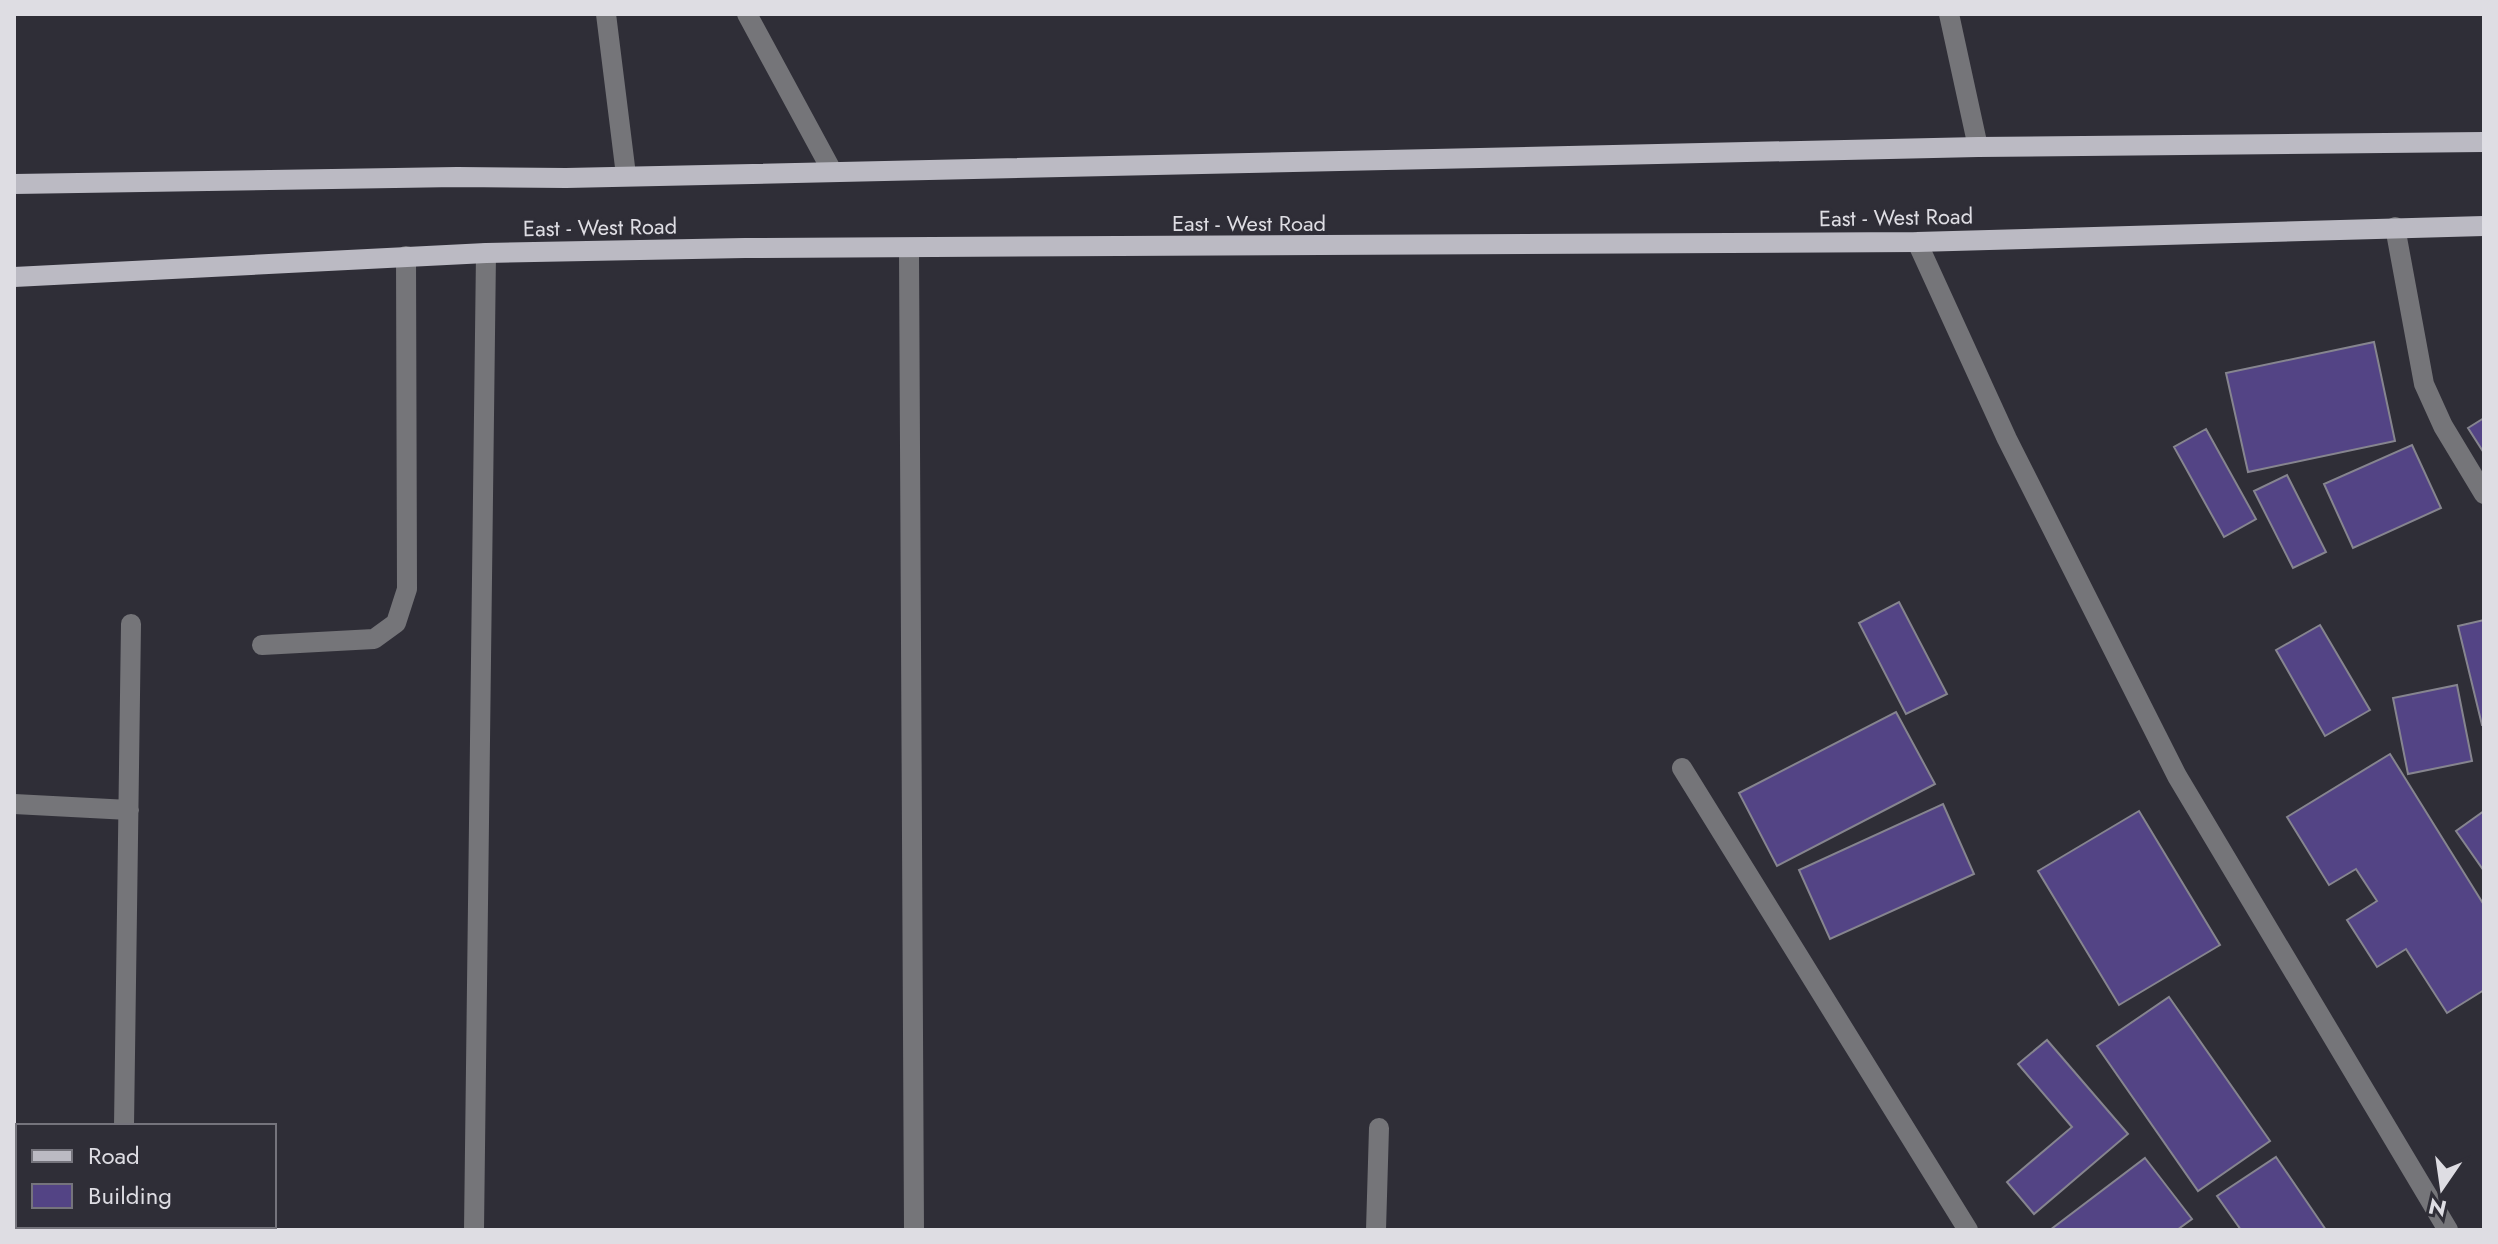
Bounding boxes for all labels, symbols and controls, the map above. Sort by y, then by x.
street label: East - West Road [1819,200,1973,234]
street label: East - West Road [1172,207,1326,239]
street label: East - West Road [523,210,677,244]
legend [16,1124,276,1228]
text: Road [88,1138,140,1173]
north arrow [2402,1148,2482,1228]
text: Building [88,1178,172,1213]
text: N [2425,1190,2450,1225]

